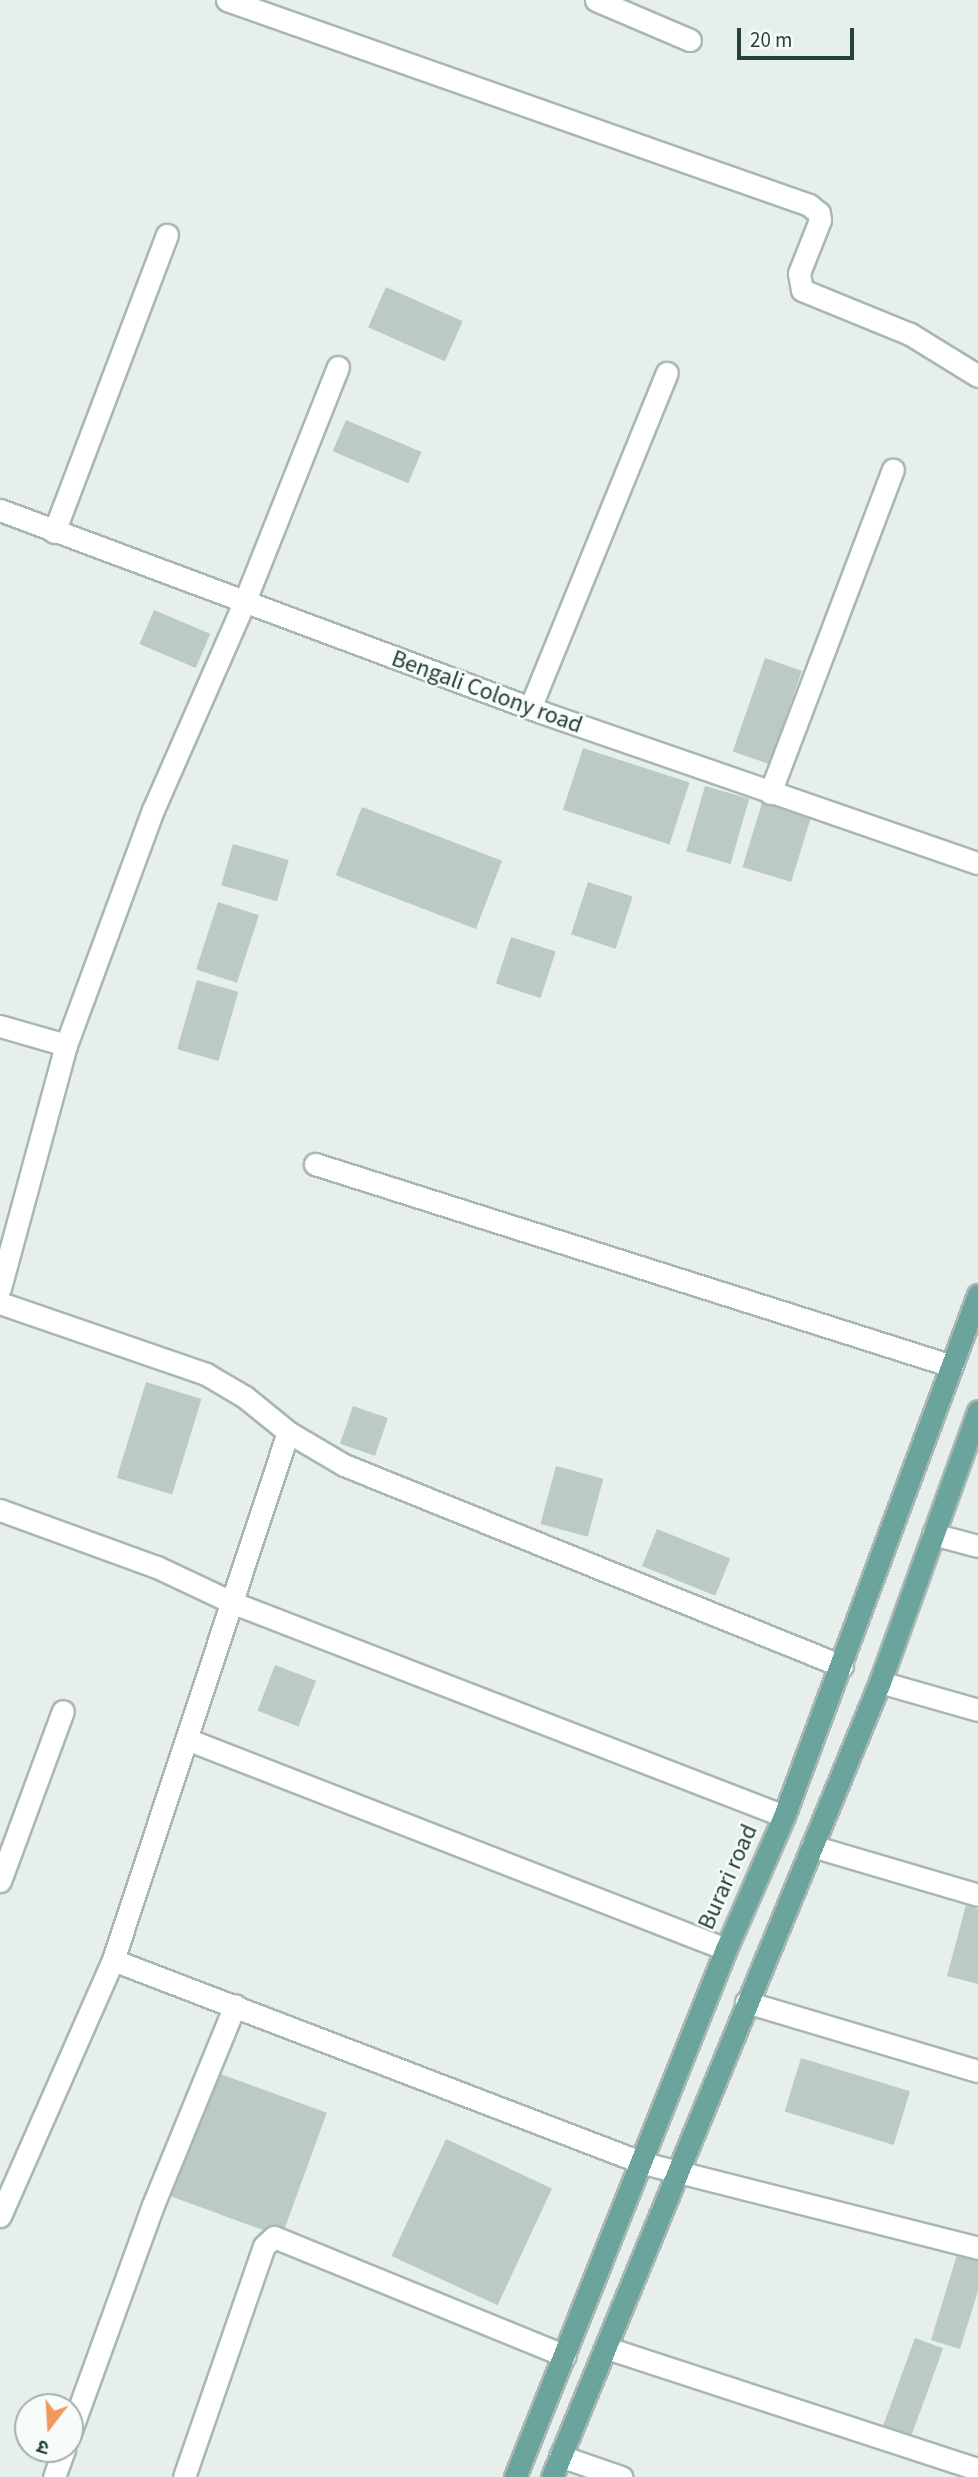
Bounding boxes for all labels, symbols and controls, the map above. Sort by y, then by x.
scale bar [740,14,857,58]
text: 20 m [750,25,792,55]
street label: Bengali Colony road [388,644,586,740]
street label: Burari road [692,1820,764,1934]
north arrow [14,2393,84,2463]
text: उ [34,2432,53,2461]

